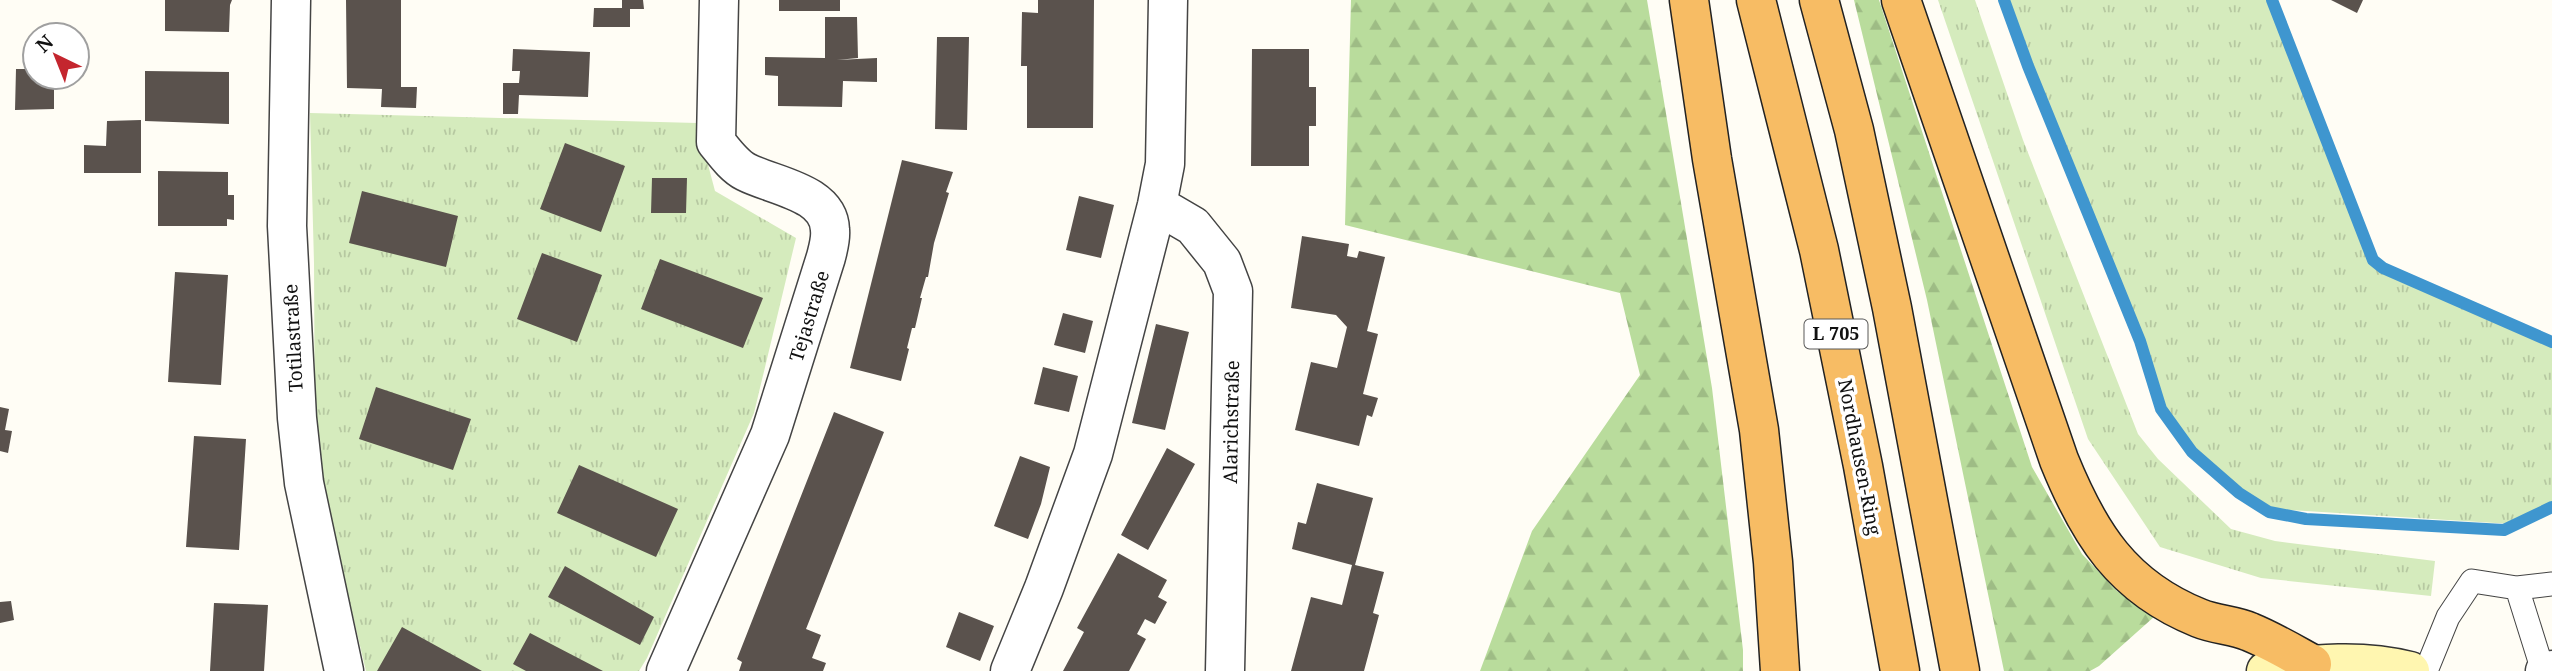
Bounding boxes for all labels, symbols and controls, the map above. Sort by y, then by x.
north arrow [21,21,91,91]
text: N [30,29,59,58]
street label: Tejastraße [783,267,835,365]
street label: Totilastraße [277,283,309,393]
road number: L 705 [1804,320,1868,348]
street label: Alarichstraße [1217,360,1245,484]
street label: Nordhausen-Ring [1832,377,1888,537]

